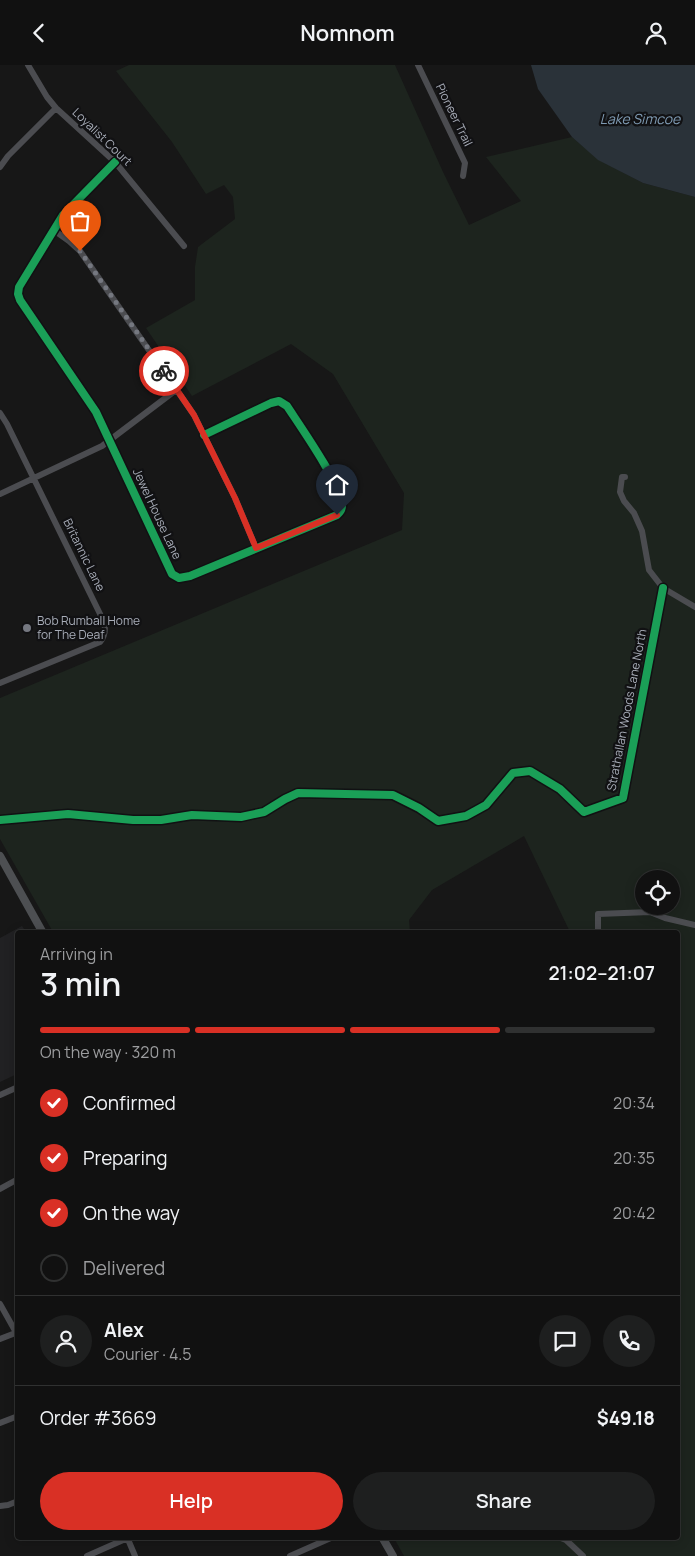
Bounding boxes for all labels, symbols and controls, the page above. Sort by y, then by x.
text: Nomnom [300,18,395,48]
icon: back [25,19,53,47]
icon: person [642,19,670,47]
street label: Pioneer Trail [432,81,477,149]
street label: Loyalist Court [69,104,136,170]
water label: Lake Simcoe [600,109,681,128]
pin [59,200,101,251]
icon: bag [66,207,94,235]
courier [139,346,189,396]
icon: bike [150,357,178,385]
pin [316,464,358,515]
street label: Jewel House Lane [129,466,186,562]
icon: home [323,471,351,499]
street label: Britannic Lane [60,516,109,594]
place label: Bob Rumball Home for The Deaf [37,612,140,643]
marker: Bob Rumball Home for The Deaf [21,622,33,634]
street label: Strathallan Woods Lane North [602,627,651,792]
map controls [635,870,680,915]
button: locate [635,870,680,915]
text: Arriving in [40,943,113,965]
text: 21:02–21:07 [548,960,655,986]
text: 3 min [40,962,121,1006]
text: On the way · 320 m [40,1041,176,1063]
icon: check [40,1089,68,1117]
text: Confirmed [83,1090,176,1116]
text: 20:34 [613,1092,655,1114]
icon: check [40,1144,68,1172]
text: Preparing [83,1145,168,1171]
text: 20:35 [613,1147,655,1169]
icon: check [40,1199,68,1227]
text: On the way [83,1200,180,1226]
text: 20:42 [613,1202,655,1224]
text: Delivered [83,1255,165,1281]
button: person [40,1315,92,1367]
button: chat [539,1315,591,1367]
button: phone [603,1315,655,1367]
text: Alex [104,1317,144,1343]
text: Courier · 4.5 [104,1343,191,1365]
text: Order #3669 [40,1405,157,1431]
text: $49.18 [597,1405,655,1431]
button: Help [40,1472,343,1530]
button: Share [353,1472,655,1530]

